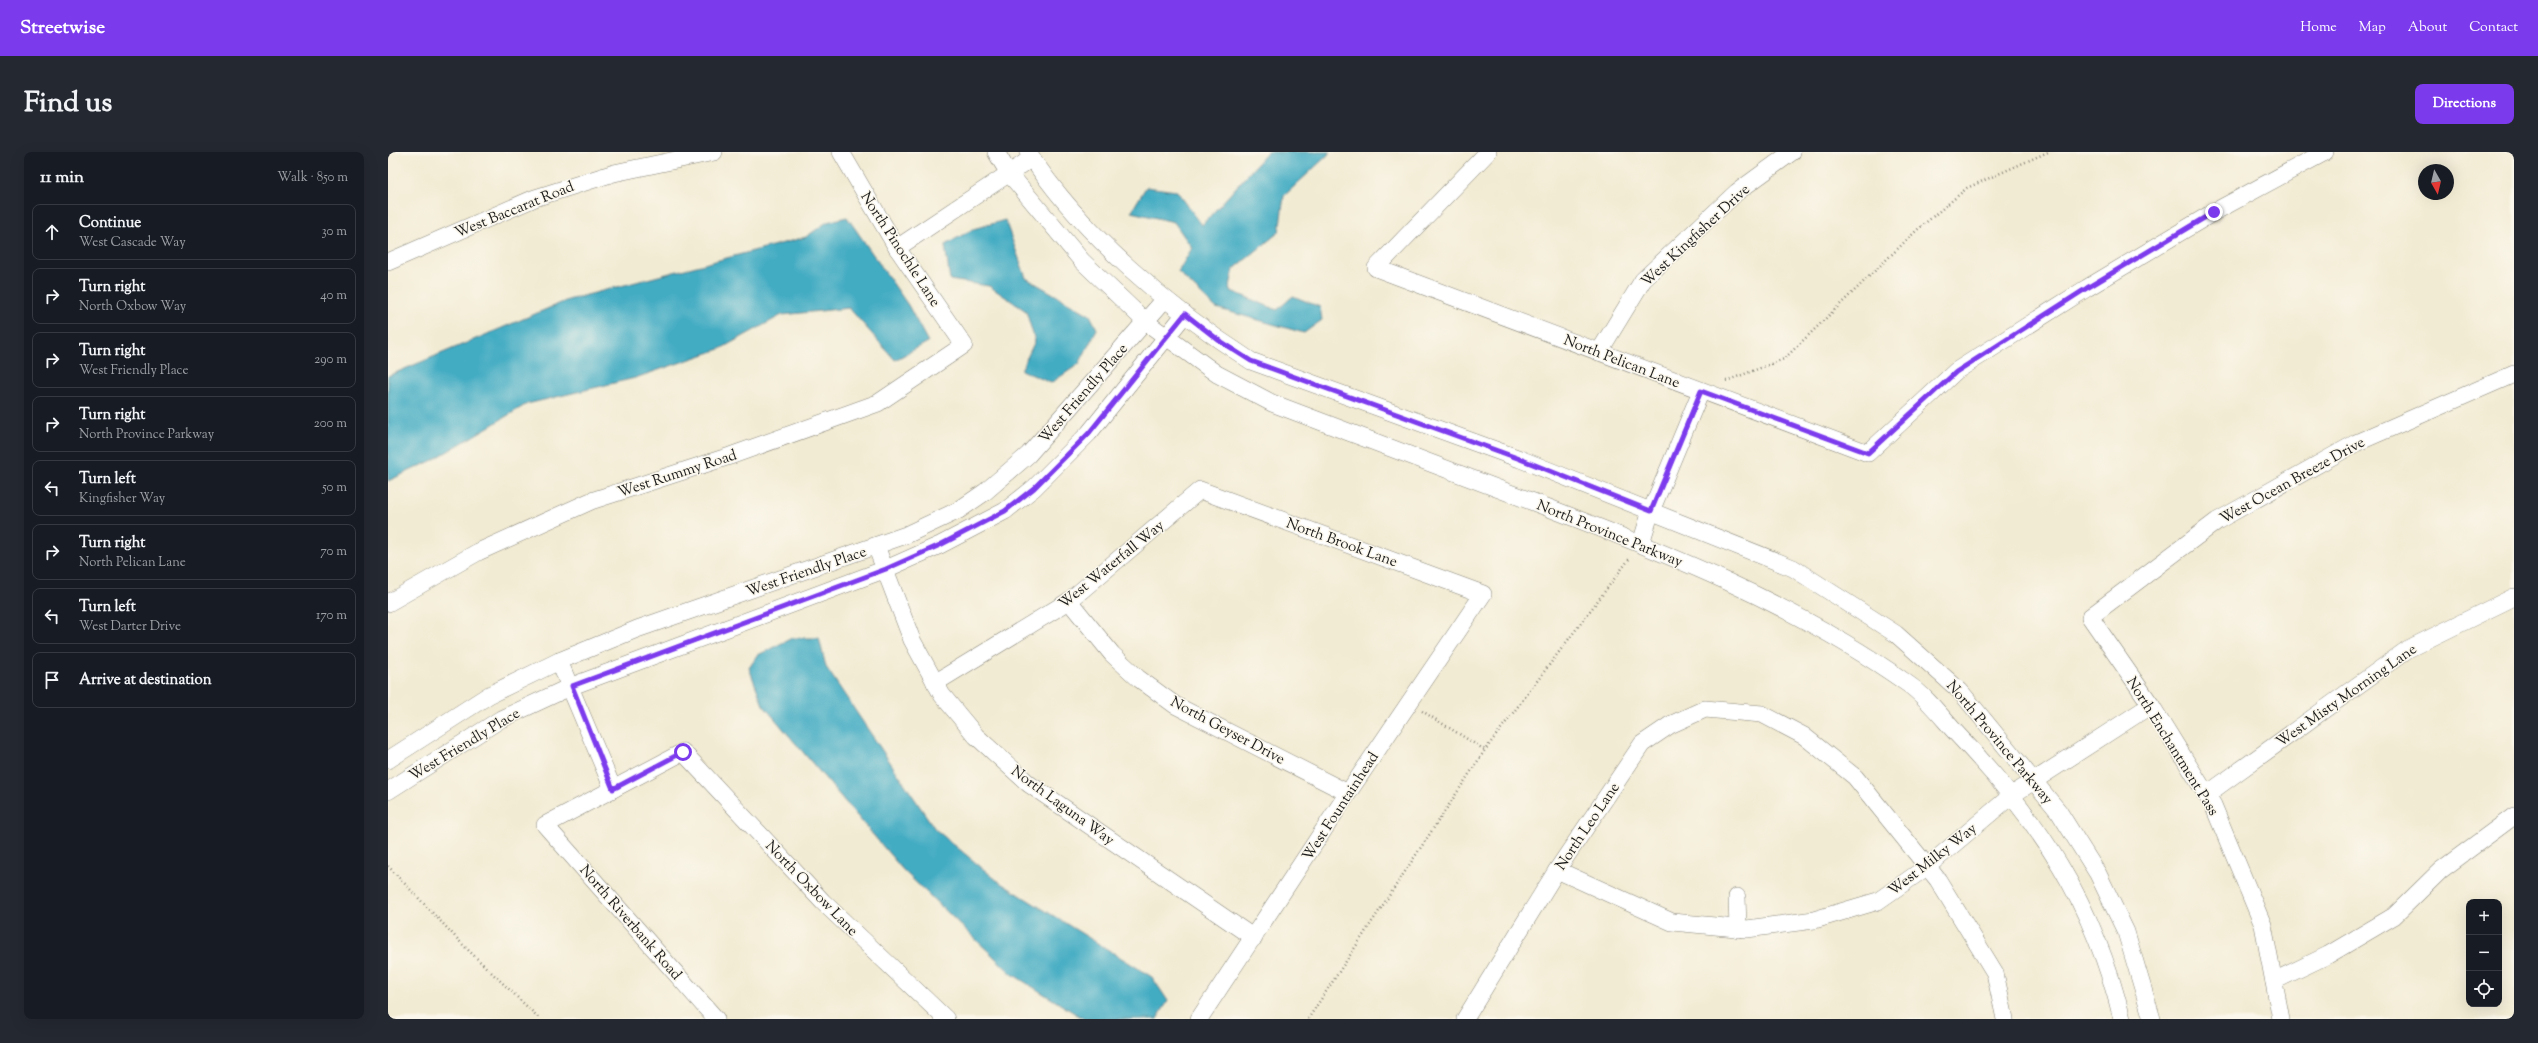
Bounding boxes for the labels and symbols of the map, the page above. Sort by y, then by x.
north arrow [2418,164,2454,200]
street label: West Baccarat Road [452,177,578,244]
street label: West Kingfisher Drive [1637,180,1755,292]
street label: North Pinochle Lane [855,188,945,312]
route end [2205,203,2223,221]
street label: North Pelican Lane [1560,331,1683,394]
street label: West Friendly Place [1035,339,1133,449]
street label: West Ocean Breeze Drive [2216,433,2369,530]
street label: West Rummy Road [615,445,740,504]
street label: North Province Parkway [1533,495,1686,574]
street label: North Brook Lane [1283,514,1400,573]
street label: West Waterfall Way [1055,516,1170,614]
street label: West Friendly Place [743,542,870,603]
street label: West Misty Morning Lane [2272,640,2422,753]
street label: North Enchantment Pass [2120,673,2223,820]
street label: North Province Parkway [1941,676,2057,810]
street label: North Geyser Drive [1166,692,1288,770]
street label: West Friendly Place [405,704,524,787]
route start [674,743,692,761]
street label: West Fountainhead [1298,748,1385,865]
street label: North Laguna Way [1006,761,1119,851]
street label: North Leo Lane [1551,779,1625,875]
street label: West Milky Way [1884,819,1982,901]
street label: North Oxbow Lane [760,837,862,941]
street label: North Riverbank Road [574,861,686,986]

